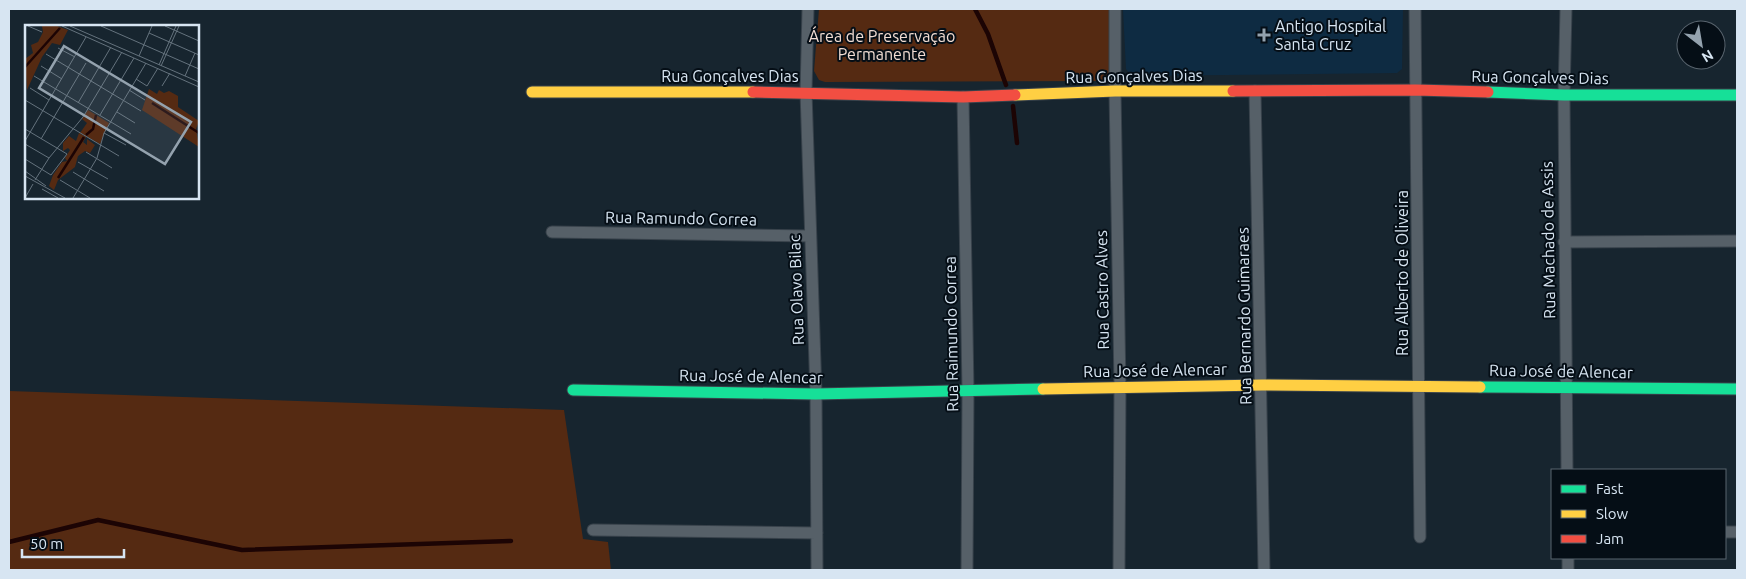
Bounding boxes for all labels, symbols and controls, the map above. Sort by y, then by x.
place label: Antigo Hospital Santa Cruz [1275,17,1386,53]
north arrow [1676,20,1726,70]
inset map [25,25,199,199]
park label: Área de Preservação Permanente [809,25,955,63]
marker: Antigo Hospital Santa Cruz [1257,28,1271,42]
text: N [1699,47,1716,66]
street label: Rua Gonçalves Dias [1065,66,1203,86]
street label: Rua Gonçalves Dias [661,67,799,85]
street label: Rua Gonçalves Dias [1471,67,1609,87]
street label: Rua Machado de Assis [1538,161,1558,319]
street label: Rua Alberto de Oliveira [1393,190,1411,356]
street label: Rua Ramundo Correa [605,208,757,228]
street label: Rua Bernardo Guimaraes [1233,227,1255,405]
street label: Rua Castro Alves [1092,230,1112,350]
street label: Rua Olavo Bilac [785,234,807,346]
street label: Rua Raimundo Correa [941,256,961,412]
street label: Rua José de Alencar [1083,360,1227,380]
street label: Rua José de Alencar [1489,361,1633,381]
street label: Rua José de Alencar [679,366,823,386]
legend [1551,469,1726,559]
text: Fast [1596,480,1624,497]
text: Slow [1596,505,1629,522]
scale bar [22,526,125,558]
text: Jam [1596,530,1624,547]
text: 50 m [30,535,63,552]

